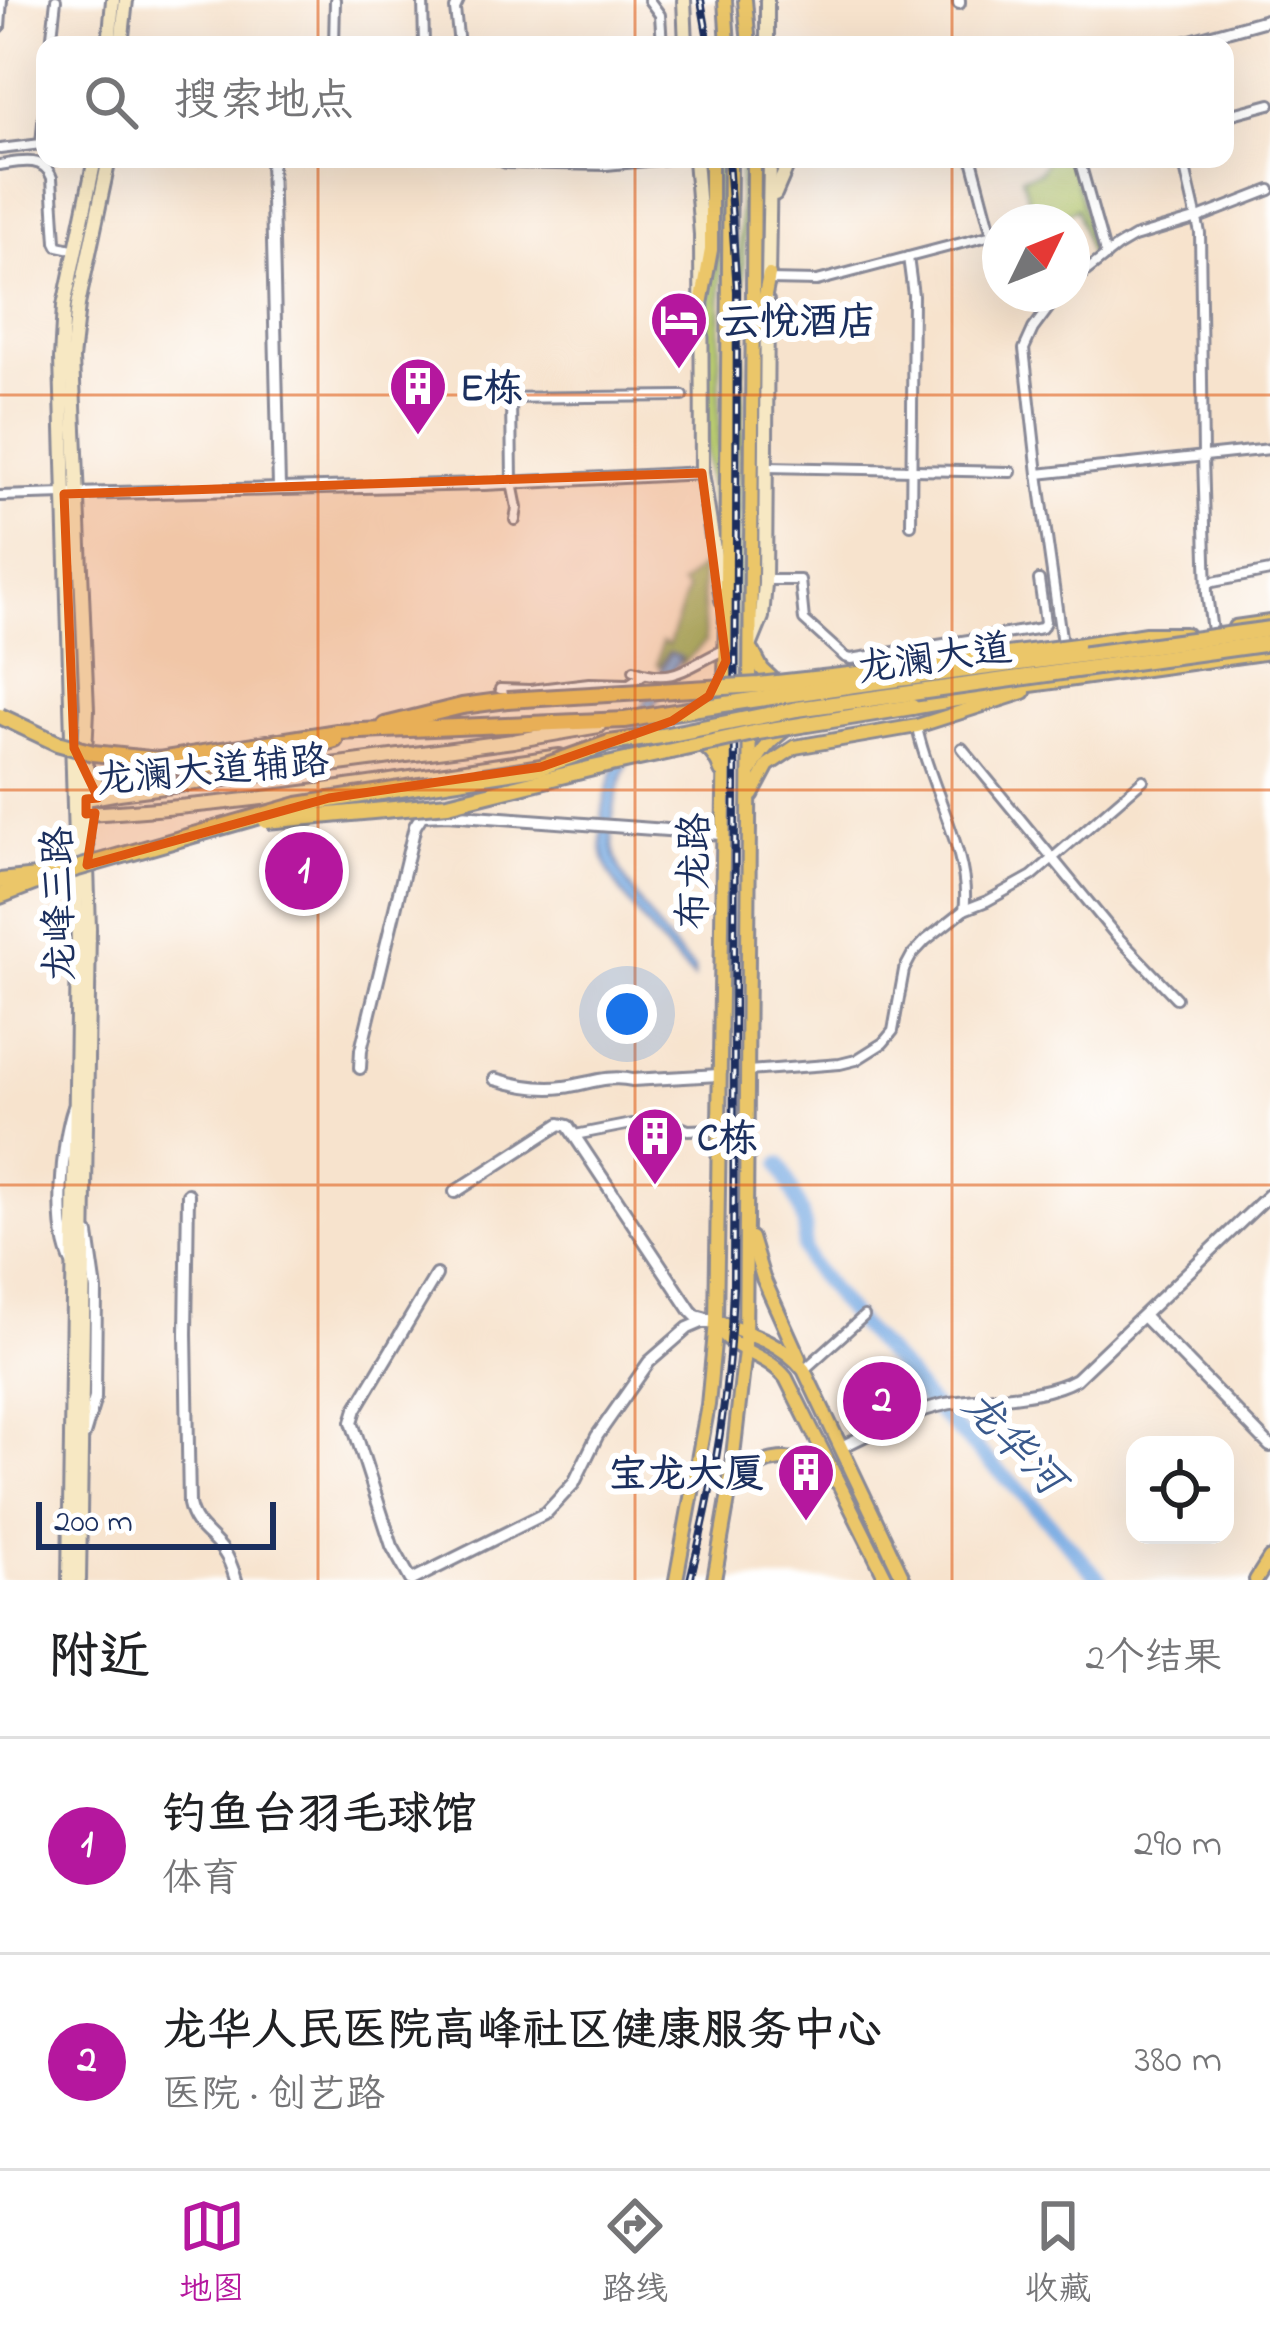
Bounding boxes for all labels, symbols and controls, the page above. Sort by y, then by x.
search box [36,36,1234,168]
icon: search [78,69,144,135]
text: 搜索地点 [174,70,354,136]
north arrow [982,204,1090,312]
hotel icon: 云悦酒店 [648,289,710,371]
place label: 云悦酒店 [721,296,877,353]
building icon: E栋 [387,355,449,437]
place label: E栋 [460,362,523,419]
street label: 龙澜大道 [853,621,1016,700]
street label: 龙澜大道辅路 [93,734,331,811]
street label: 布龙路 [667,812,726,930]
street label: 龙峰三路 [32,825,91,982]
pin: 1 [265,826,343,916]
your location [597,984,657,1044]
building icon: C栋 [624,1105,686,1187]
place label: C栋 [697,1112,757,1169]
pin: 2 [843,1356,921,1446]
water label: 龙华河 [946,1378,1082,1515]
map controls [1126,1436,1234,1544]
button: locate [1126,1436,1234,1544]
building icon: 宝龙大厦 [775,1441,837,1523]
place label: 宝龙大厦 [608,1448,764,1505]
scale bar [36,1496,276,1549]
text: 200 m [54,1499,133,1547]
text: 附近 [48,1622,150,1697]
text: 2个结果 [1086,1631,1222,1688]
text: 钓鱼台羽毛球馆 [162,1784,477,1850]
text: 1 [81,1817,93,1874]
text: 290 m [1134,1817,1222,1874]
text: 体育 [162,1852,240,1909]
text: 龙华人民医院高峰社区健康服务中心 [162,2000,882,2066]
text: 2 [77,2033,97,2090]
text: 380 m [1134,2033,1222,2090]
text: 医院 · 创艺路 [162,2068,385,2125]
tab: 地图 [179,2193,245,2315]
tab: 路线 [602,2193,668,2315]
tab: 收藏 [1025,2193,1091,2315]

